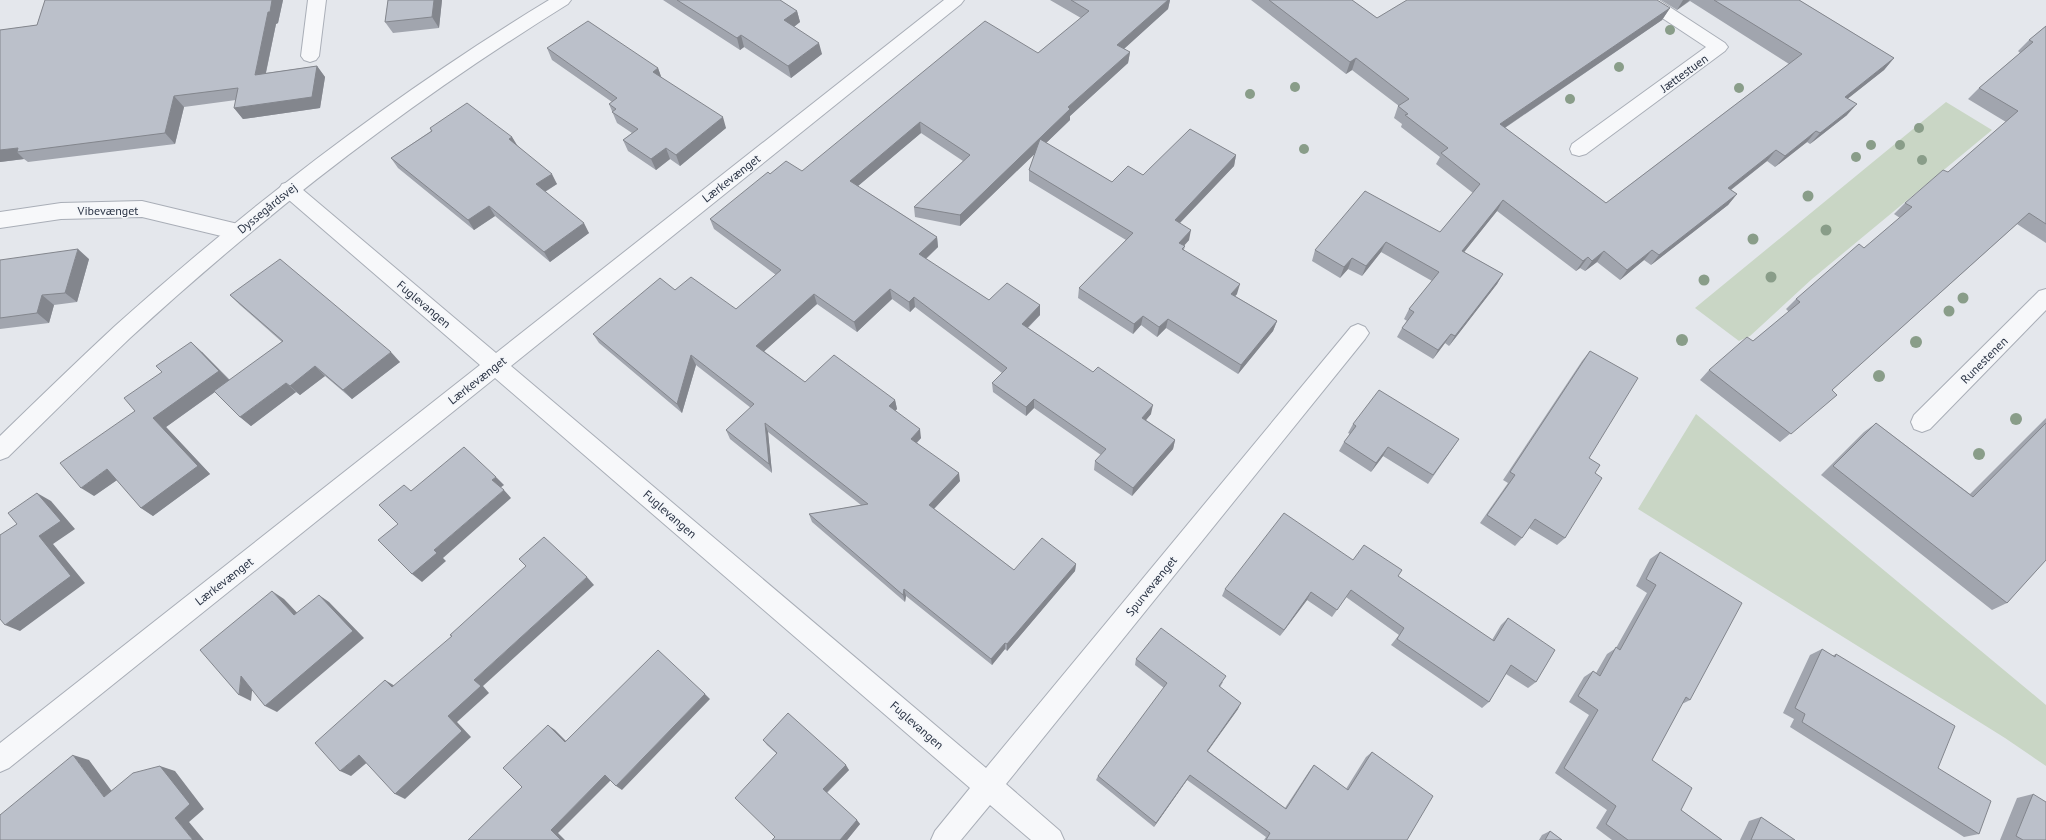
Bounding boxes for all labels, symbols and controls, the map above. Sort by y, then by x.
street label: Jættestuen [1656,51,1711,96]
street label: Lærkevænget [699,151,763,205]
street label: Dyssegårdsvej [234,179,300,237]
street label: Vibevænget [77,203,138,218]
street label: Fuglevangen [394,277,454,331]
street label: Runestenen [1957,333,2011,387]
street label: Lærkevænget [445,353,509,407]
street label: Fuglevangen [640,487,700,541]
street label: Spurvevænget [1122,553,1180,619]
street label: Lærkevænget [192,554,256,608]
street label: Fuglevangen [887,698,947,752]

